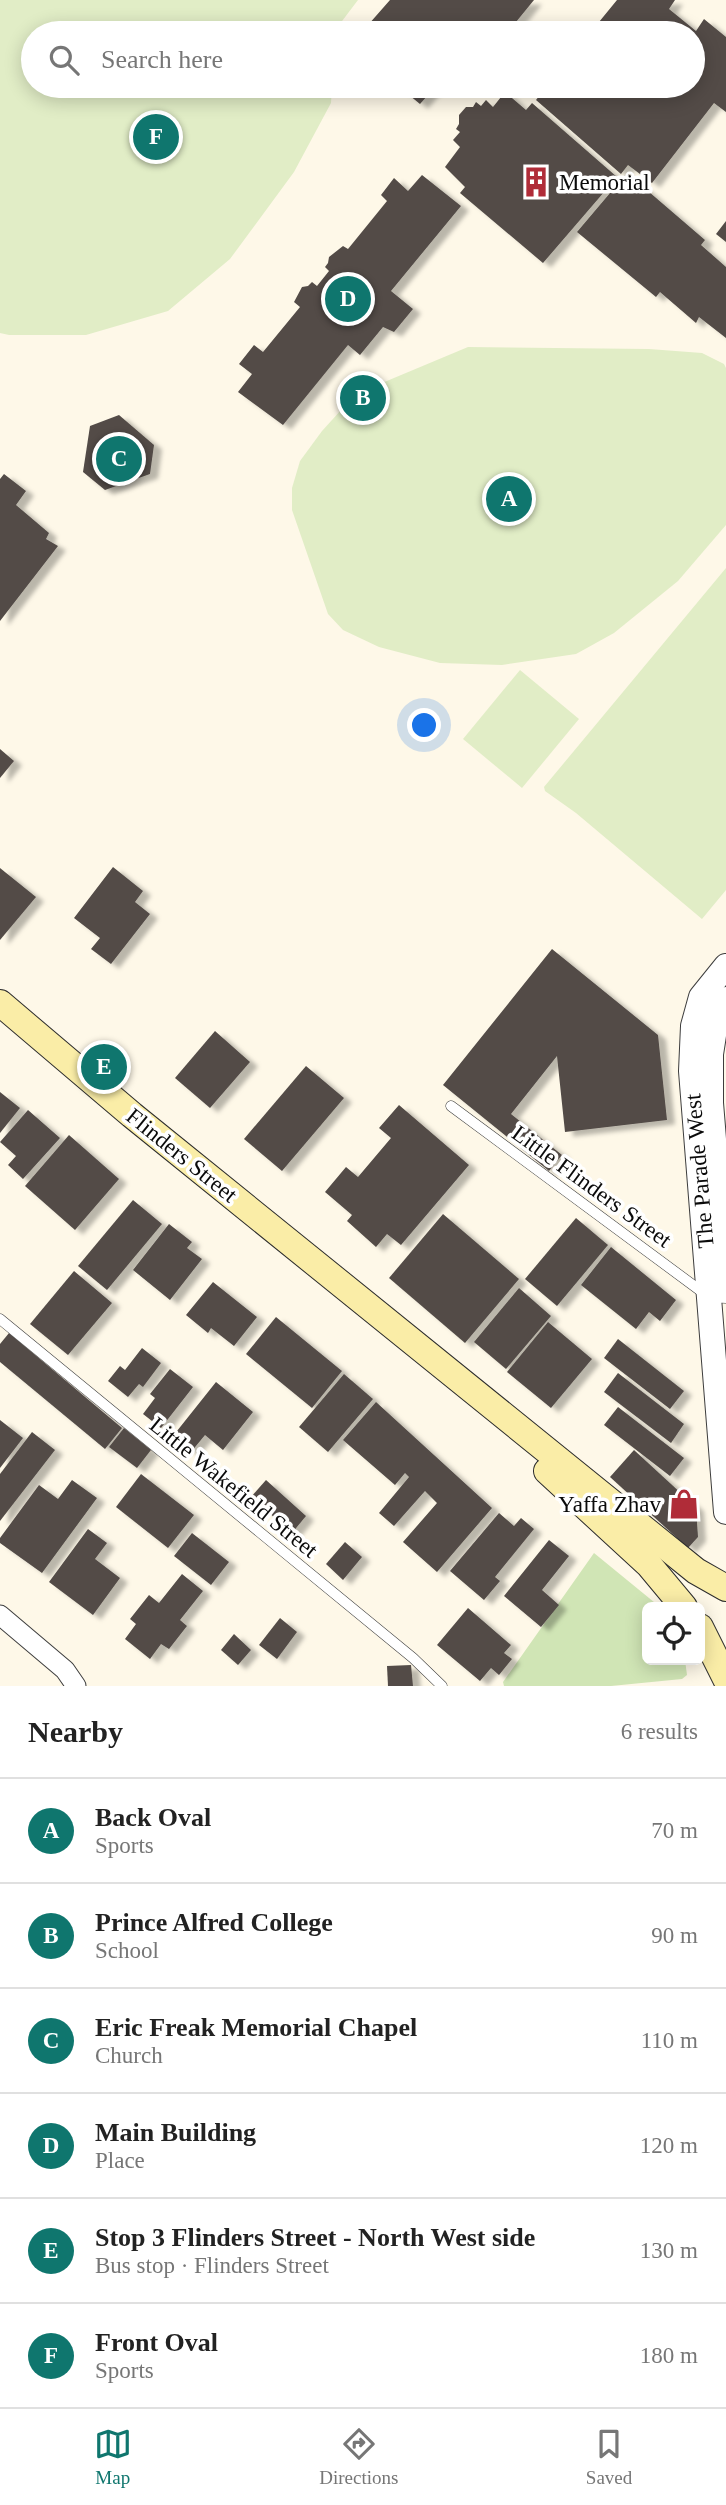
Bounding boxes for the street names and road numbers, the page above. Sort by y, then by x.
street label: The Parade West [680,1092,719,1249]
street label: Flinders Street [121,1103,242,1208]
street label: Little Flinders Street [507,1120,677,1253]
street label: Little Wakefield Street [145,1412,323,1563]

